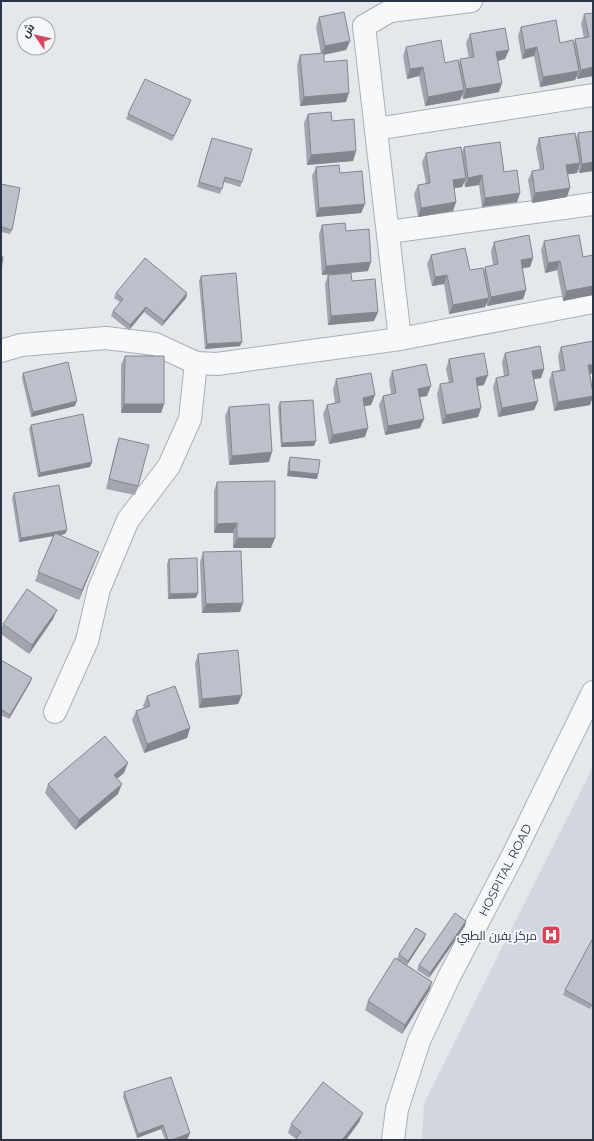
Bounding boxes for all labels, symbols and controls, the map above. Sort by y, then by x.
north arrow [16,16,56,56]
text: ش [18,21,37,40]
street label: HOSPITAL ROAD [475,821,535,919]
hospital icon: مركز يفرن الطبي [540,924,562,946]
place label: مركز يفرن الطبي [457,928,537,946]

